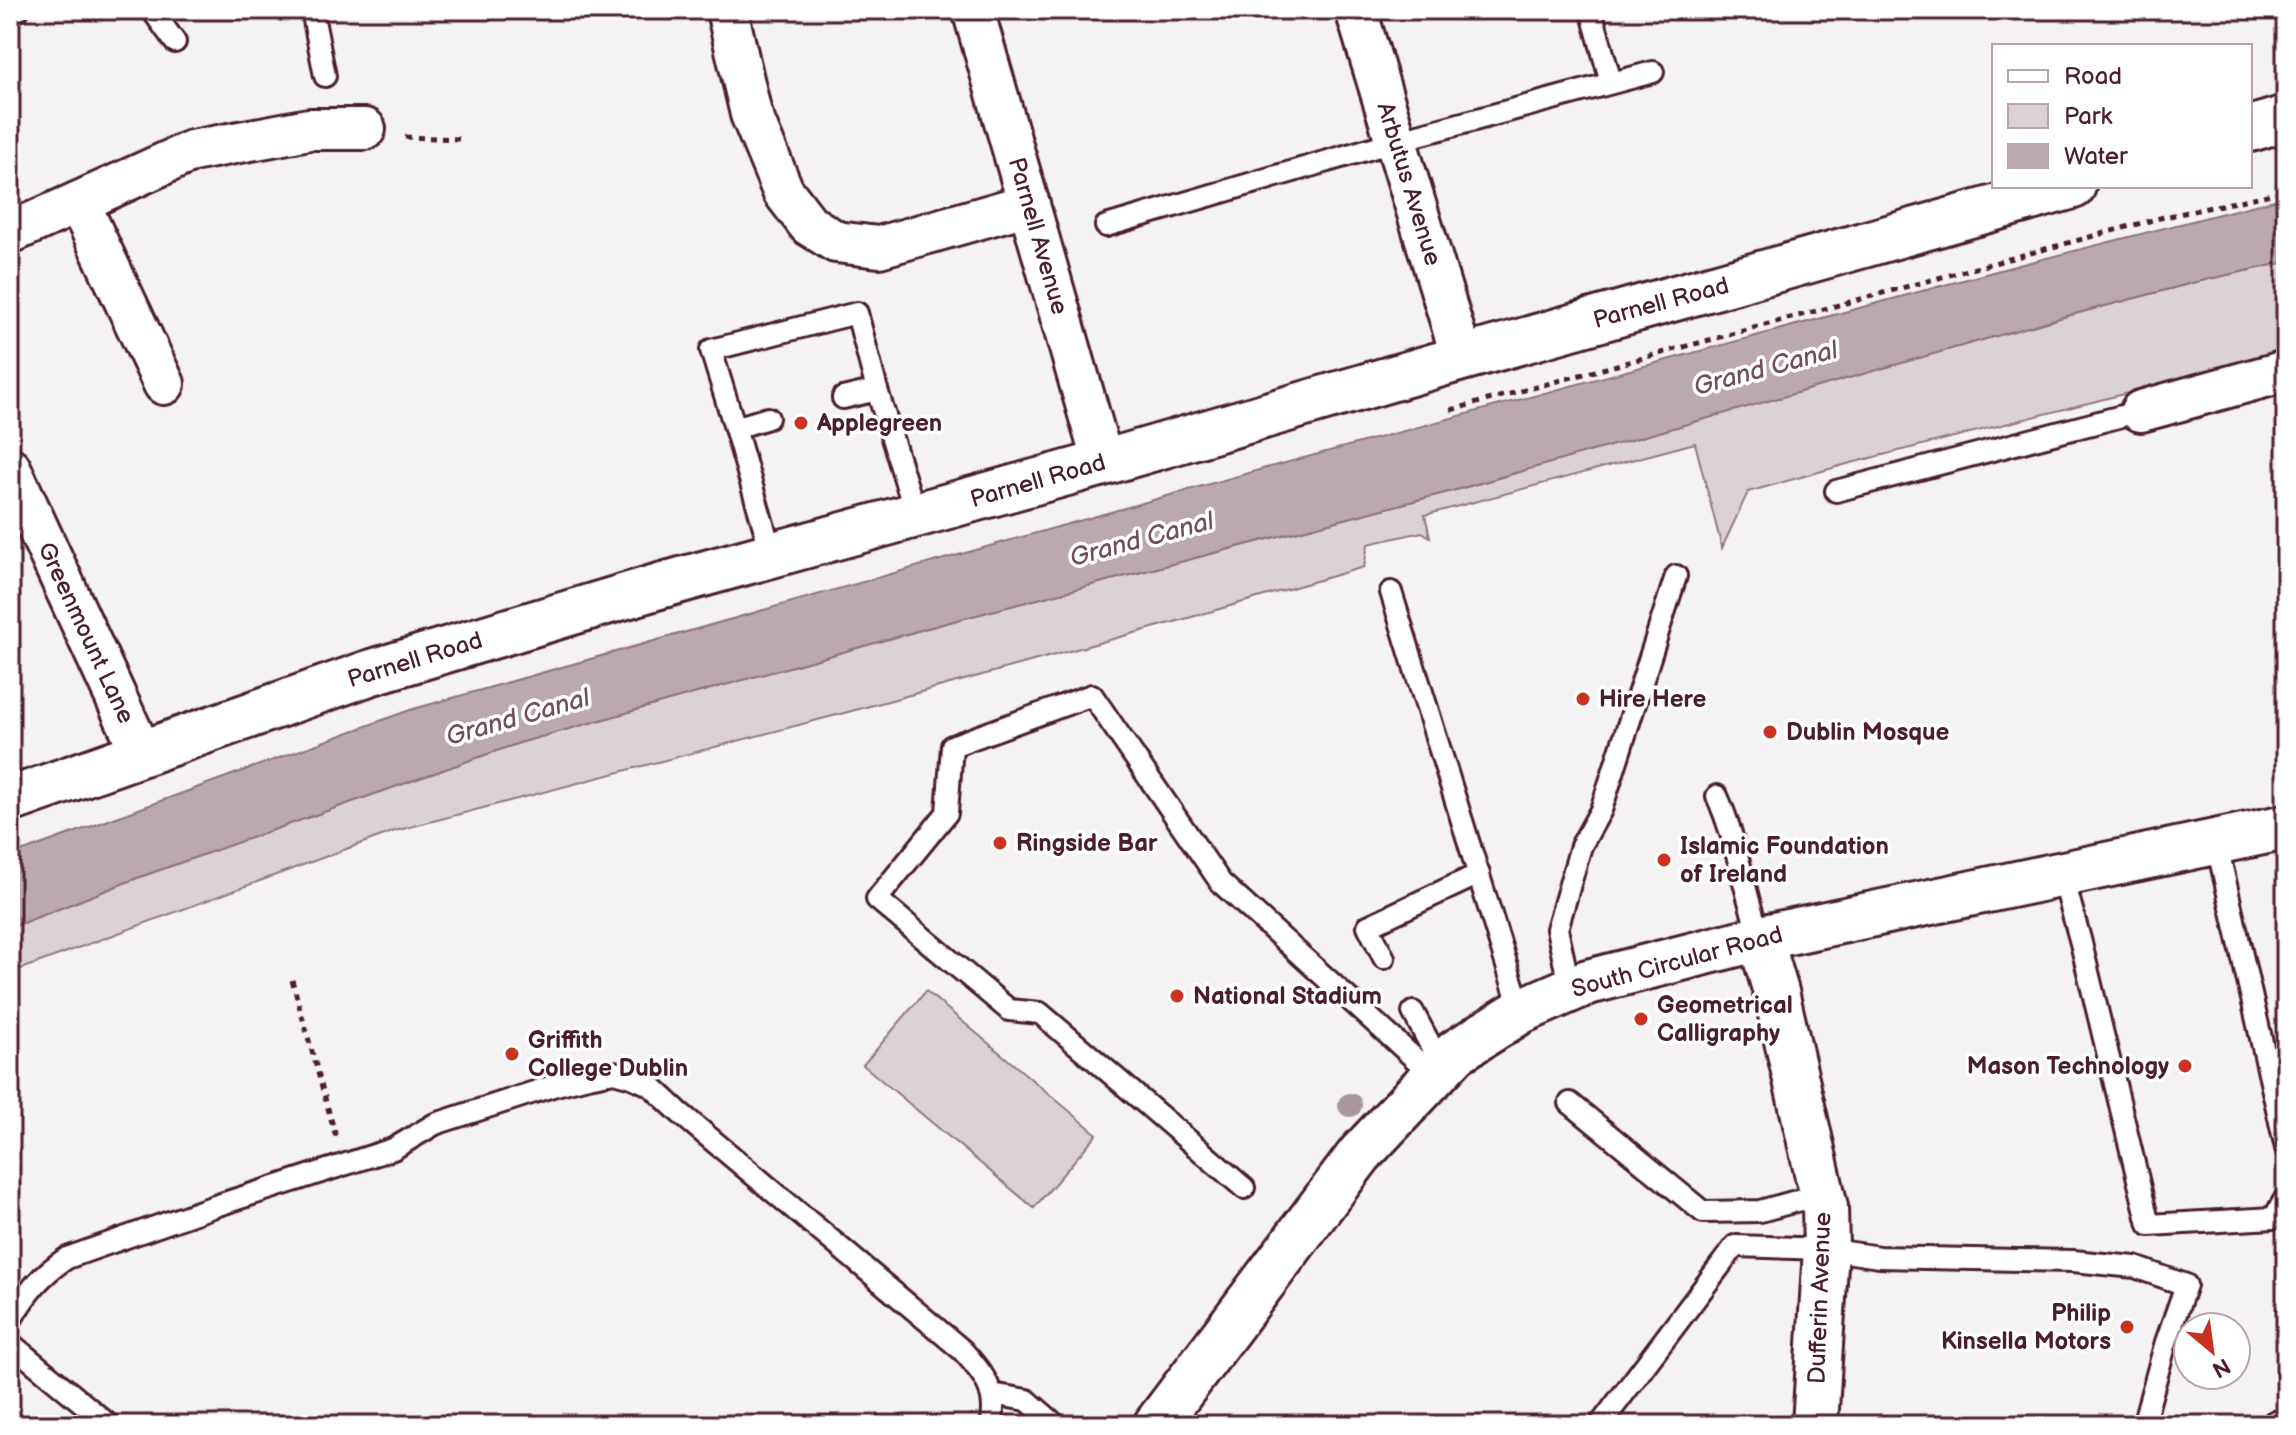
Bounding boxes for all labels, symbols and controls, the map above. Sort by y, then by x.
legend [1992,44,2252,188]
text: Road [2064,62,2122,91]
street label: Arbutus Avenue [1370,99,1448,269]
text: Park [2064,102,2112,131]
text: Water [2064,142,2128,171]
street label: Parnell Avenue [1002,154,1074,318]
street label: Parnell Road [1590,271,1732,335]
water label: Grand Canal [1691,335,1842,403]
place label: Applegreen [816,409,942,438]
marker: Applegreen [792,414,810,432]
street label: Parnell Road [967,448,1109,514]
water label: Grand Canal [1067,506,1218,574]
street label: Greenmount Lane [31,538,141,728]
street label: Parnell Road [344,626,486,694]
water label: Grand Canal [443,682,594,753]
place label: Hire Here [1599,685,1706,714]
marker: Hire Here [1574,690,1592,708]
place label: Dublin Mosque [1786,718,1949,747]
marker: Dublin Mosque [1761,723,1779,741]
place label: Ringside Bar [1016,829,1158,858]
place label: Islamic Foundation of Ireland [1680,832,1889,889]
marker: Ringside Bar [991,834,1009,852]
marker: Islamic Foundation of Ireland [1655,851,1673,869]
street label: South Circular Road [1568,920,1786,1004]
place label: National Stadium [1193,982,1382,1011]
marker: National Stadium [1168,987,1186,1005]
place label: Geometrical Calligraphy [1657,991,1793,1048]
marker: Geometrical Calligraphy [1632,1010,1650,1028]
place label: Griffith College Dublin [528,1026,688,1083]
marker: Griffith College Dublin [503,1045,521,1063]
place label: Mason Technology [1967,1052,2169,1081]
marker: Mason Technology [2176,1057,2194,1075]
street label: Dufferin Avenue [1803,1212,1837,1384]
place label: Philip Kinsella Motors [1941,1299,2111,1356]
north arrow [2172,1311,2252,1391]
marker: Philip Kinsella Motors [2118,1318,2136,1336]
text: N [2207,1351,2235,1383]

